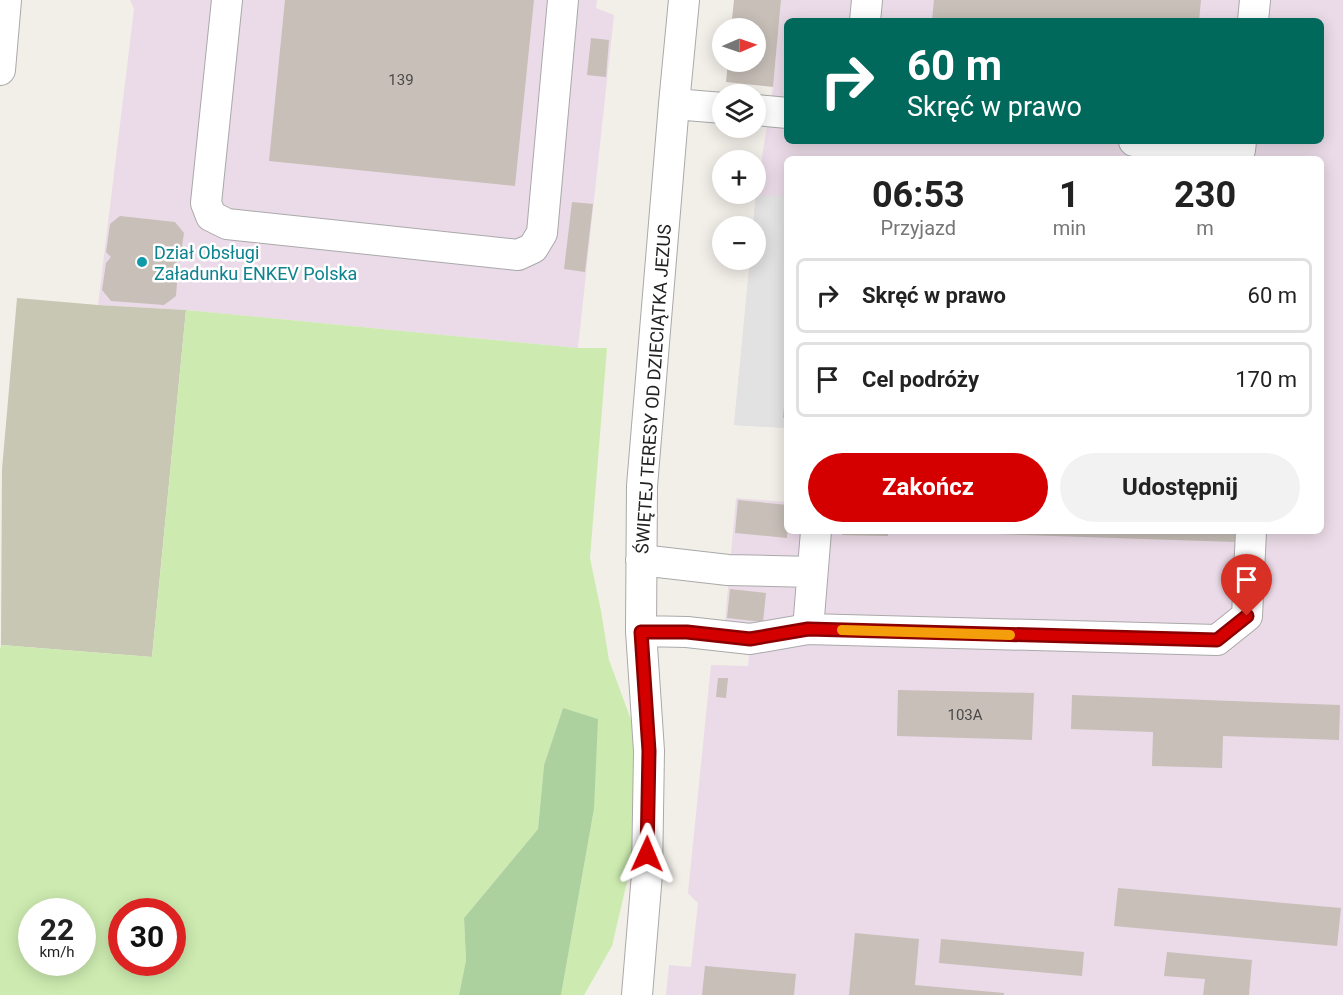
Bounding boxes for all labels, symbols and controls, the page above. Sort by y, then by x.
north arrow [712,18,766,72]
map controls [712,18,766,270]
text: 60 m [907,41,1002,90]
icon: right [808,42,886,120]
house number: 139 [388,71,414,89]
button: layers [712,84,766,138]
text: Skręć w prawo [907,91,1082,123]
button: + [712,150,766,204]
text: 06:53 [872,174,965,216]
text: 1 [1059,174,1080,216]
text: 230 [1174,174,1236,216]
button: − [712,216,766,270]
text: Przyjazd [881,216,956,240]
text: min [1053,216,1086,240]
text: m [1196,216,1214,240]
street label: ŚWIĘTEJ TERESY OD DZIECIĄTKA JEZUS [631,223,675,555]
place label: Dział Obsługi Załadunku ENKEV Polska [154,242,357,284]
marker: Dział Obsługi Załadunku ENKEV Polska [135,255,149,269]
icon: right [811,279,844,312]
text: Skręć w prawo [862,283,1006,308]
text: 60 m [1248,283,1297,308]
icon: arrive [811,363,844,396]
text: Cel podróży [862,367,979,392]
text: 170 m [1235,367,1297,392]
button: Zakończ [808,453,1048,522]
button: Udostępnij [1060,453,1300,522]
pin [1221,554,1272,616]
icon: arrive [1230,563,1263,596]
house number: 103A [947,706,983,724]
position arrow [615,822,679,886]
speed limit sign: 30 [108,898,186,976]
text: 22 [40,912,74,947]
text: km/h [39,943,75,961]

